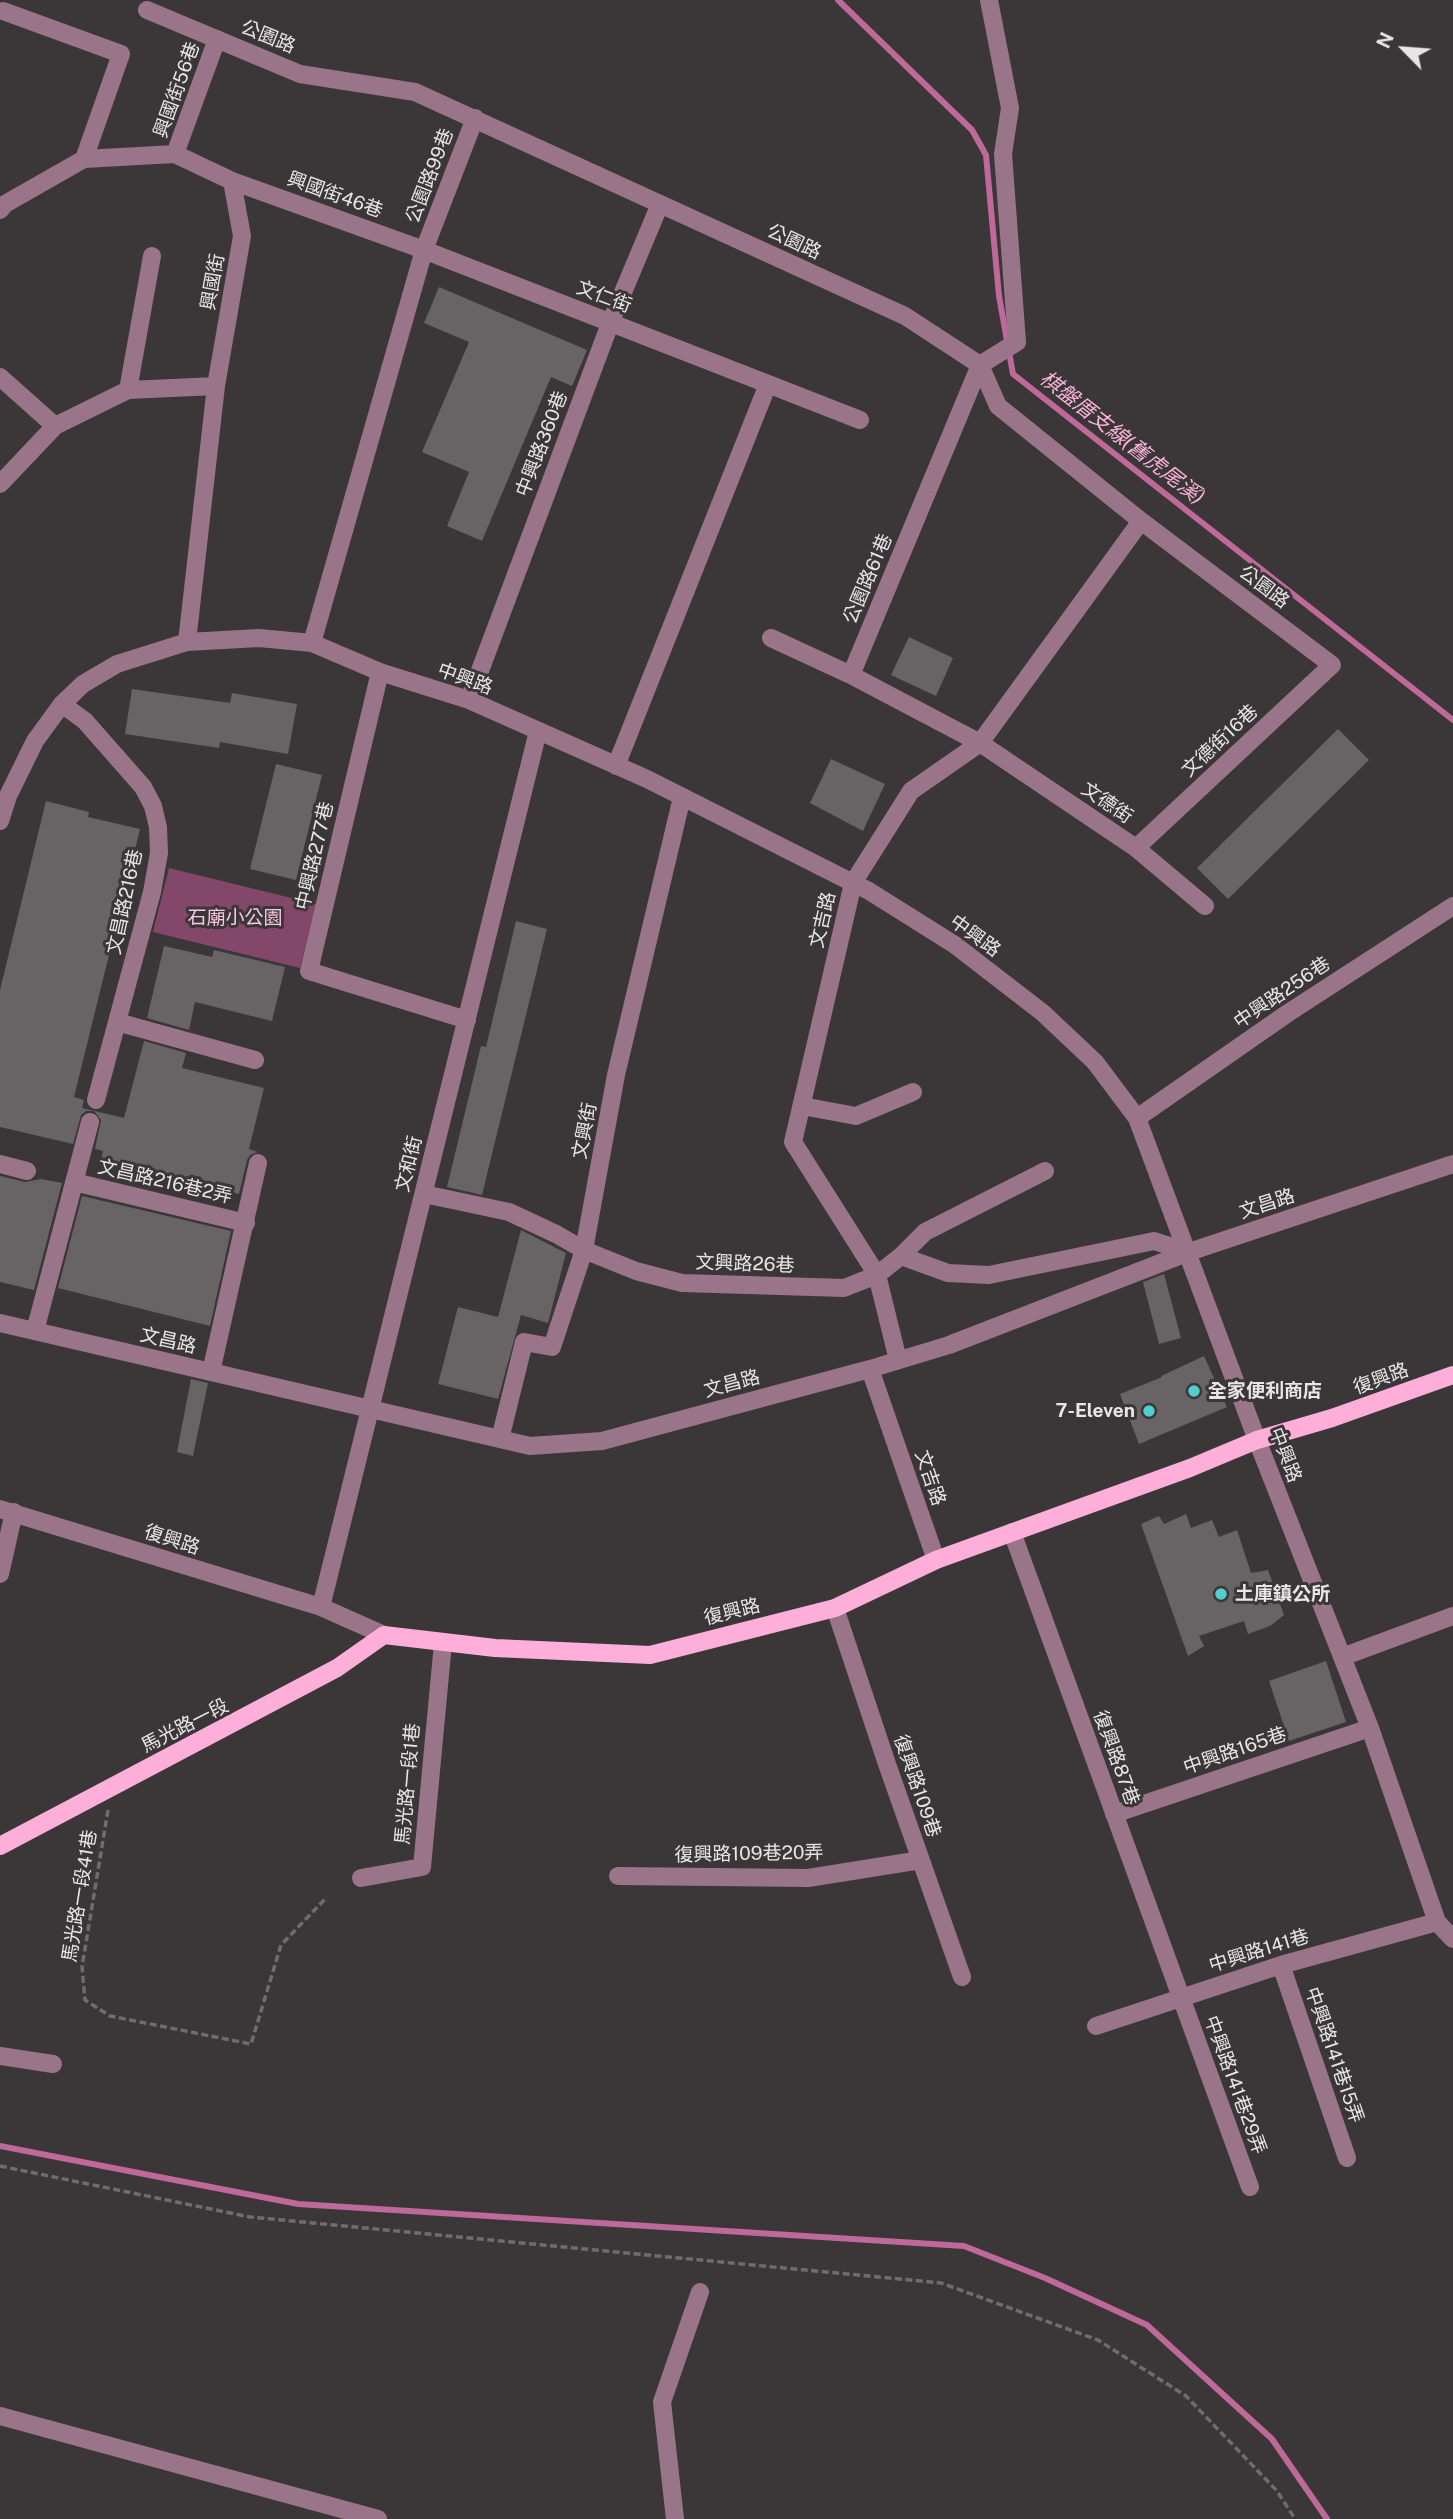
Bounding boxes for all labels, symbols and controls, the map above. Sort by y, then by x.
north arrow [1369,14,1439,84]
street label: 公園路 [237,16,299,58]
text: N [1372,29,1398,52]
street label: 興國街56巷 [149,39,205,141]
street label: 公園路99巷 [402,125,458,227]
street label: 興國街46巷 [284,167,386,223]
street label: 公園路 [763,220,825,264]
street label: 興國街 [197,252,229,312]
street label: 文仁街 [573,276,635,318]
water label: 棋盤厝支線(舊虎尾溪) [1035,366,1209,510]
street label: 中興路360巷 [511,388,573,500]
street label: 公園路61巷 [839,531,897,627]
street label: 公園路 [1234,561,1294,613]
street label: 中興路 [434,659,496,699]
street label: 文德街16巷 [1177,700,1263,782]
street label: 文德街 [1077,778,1137,828]
street label: 中興路277巷 [291,800,339,912]
street label: 文昌路216巷 [103,847,147,957]
street label: 文吉路 [805,890,841,950]
park label: 石廟小公園 [188,907,282,929]
street label: 中興路 [945,910,1005,962]
street label: 中興路256巷 [1229,952,1335,1034]
street label: 文興街 [568,1101,602,1161]
street label: 文和街 [391,1134,427,1194]
street label: 文昌路216巷2弄 [96,1155,234,1209]
street label: 文昌路 [1236,1184,1298,1224]
street label: 文興路26巷 [695,1251,795,1277]
street label: 文昌路 [138,1323,198,1359]
street label: 復興路 [1350,1359,1412,1399]
street label: 文昌路 [702,1366,762,1402]
place label: 全家便利商店 [1208,1380,1322,1402]
marker: 全家便利商店 [1186,1383,1202,1399]
place label: 7-Eleven [1056,1400,1135,1422]
marker: 7-Eleven [1141,1403,1157,1419]
street label: 中興路 [1264,1424,1306,1486]
street label: 文吉路 [910,1447,950,1509]
street label: 復興路 [141,1520,203,1560]
place label: 土庫鎮公所 [1235,1583,1330,1605]
marker: 土庫鎮公所 [1213,1586,1229,1602]
street label: 復興路 [702,1594,762,1630]
street label: 馬光路一段 [138,1694,232,1758]
street label: 復興路87巷 [1088,1707,1144,1809]
street label: 馬光路一段1巷 [391,1722,425,1846]
street label: 中興路165巷 [1180,1723,1290,1779]
street label: 復興路109巷 [889,1732,945,1840]
street label: 馬光路一段41巷 [58,1828,102,1964]
street label: 復興路109巷20弄 [674,1841,824,1867]
street label: 中興路141巷 [1206,1925,1312,1977]
street label: 中興路141巷15弄 [1300,1984,1368,2126]
street label: 中興路141巷29弄 [1199,2013,1271,2157]

